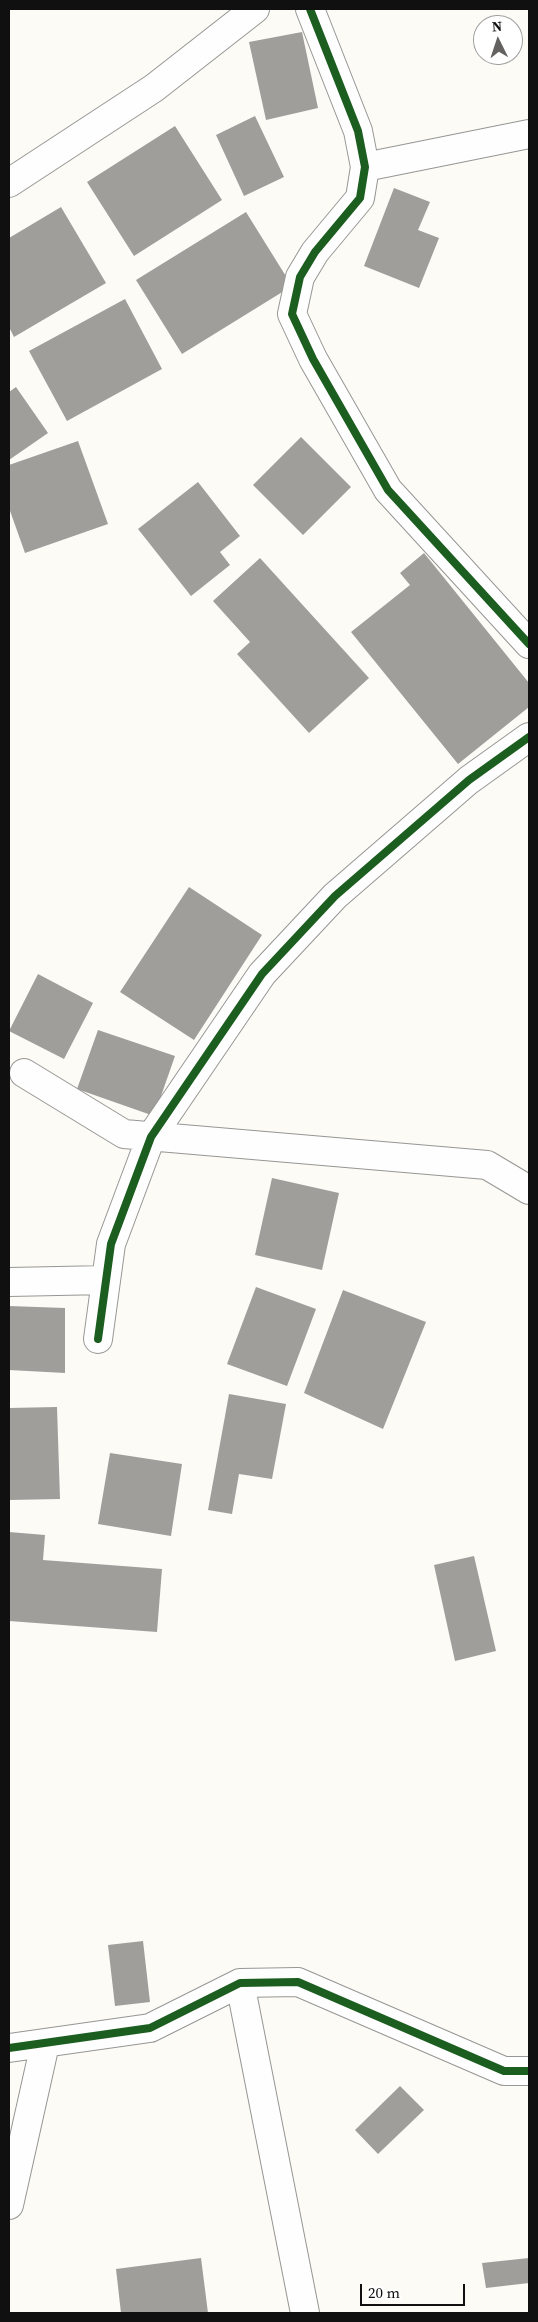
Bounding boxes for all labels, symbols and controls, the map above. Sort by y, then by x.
north arrow [473,15,523,65]
text: N [491,16,503,36]
scale bar [363,2274,468,2306]
text: 20 m [368,2282,400,2303]

